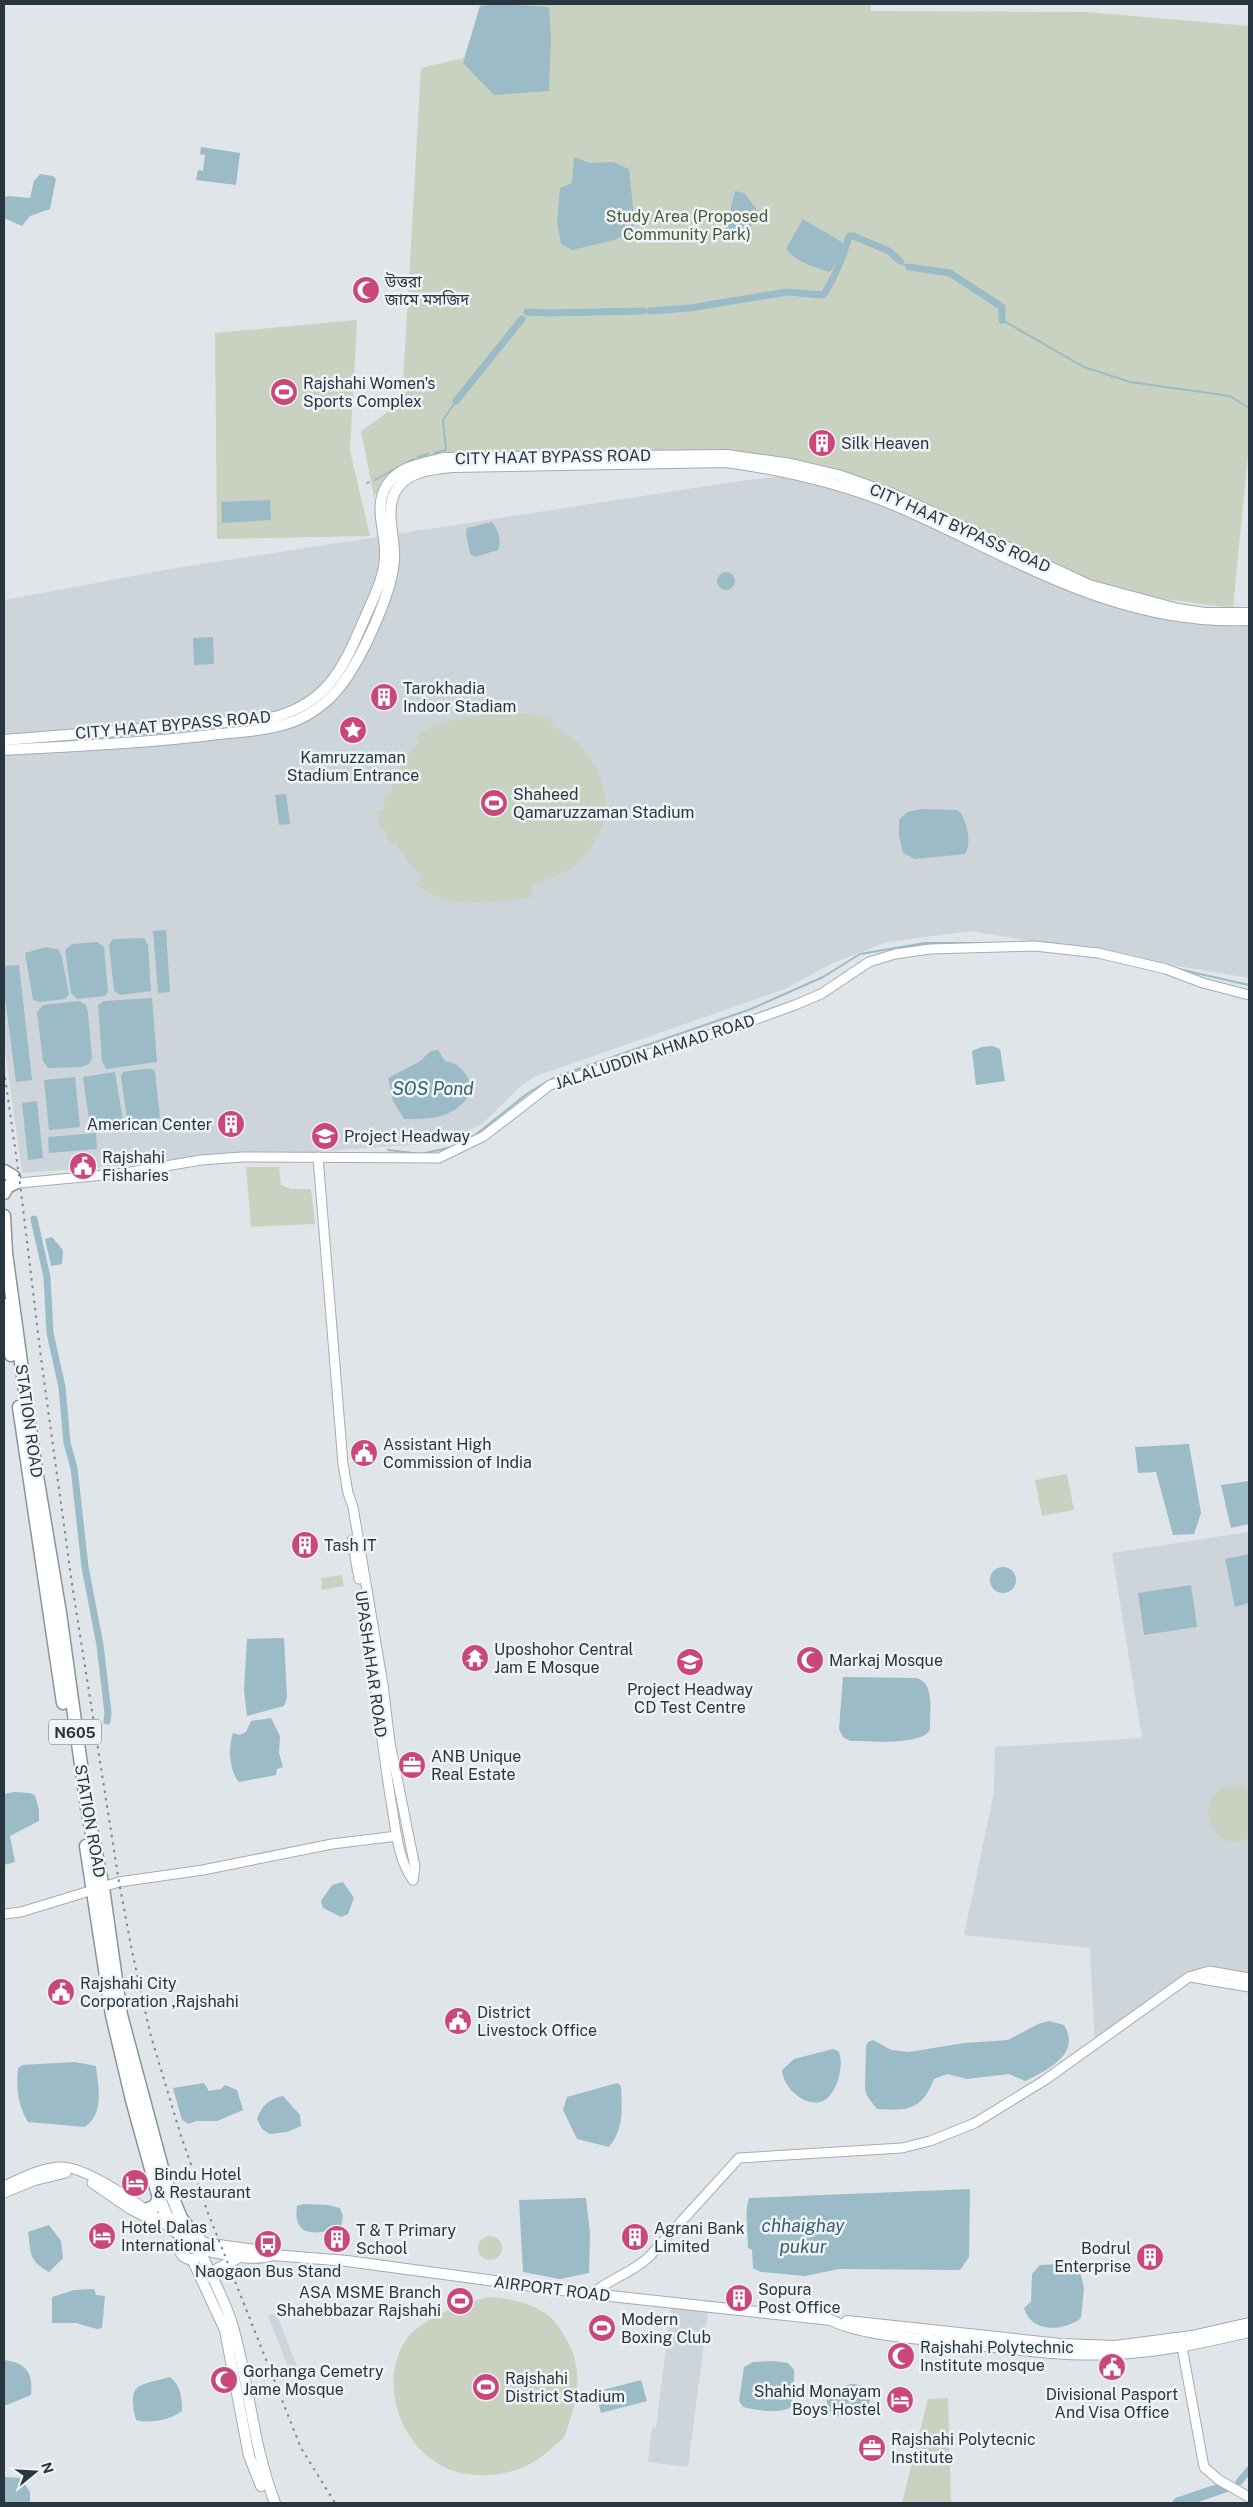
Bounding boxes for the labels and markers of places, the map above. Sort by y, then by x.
place label: উত্তরা জামে মসজিদ [384,272,470,309]
mosque icon: উত্তরা জামে মসজিদ [351,275,381,305]
place label: Rajshahi Women's Sports Complex [303,374,435,411]
sports icon: Rajshahi Women's Sports Complex [269,377,299,407]
building icon: Silk Heaven [807,428,837,458]
place label: Silk Heaven [841,434,929,453]
place label: Tarokhadia Indoor Stadiam [403,679,516,716]
building icon: Tarokhadia Indoor Stadiam [369,682,399,712]
place icon: Kamruzzaman Stadium Entrance [338,715,368,745]
place label: Kamruzzaman Stadium Entrance [287,748,419,785]
place label: Shaheed Qamaruzzaman Stadium [513,785,694,822]
sports icon: Shaheed Qamaruzzaman Stadium [479,788,509,818]
building icon: American Center [216,1109,246,1139]
place label: American Center [87,1115,212,1134]
school or university icon: Project Headway [310,1121,340,1151]
place label: Project Headway [344,1127,470,1146]
place label: Rajshahi Fisharies [102,1148,169,1185]
public building icon: Rajshahi Fisharies [68,1151,98,1181]
place label: Assistant High Commission of India [383,1435,532,1472]
public building icon: Assistant High Commission of India [349,1438,379,1468]
building icon: Tash IT [290,1530,320,1560]
place label: Tash IT [324,1536,377,1555]
place label: Uposhohor Central Jam E Mosque [494,1640,633,1677]
temple icon: Uposhohor Central Jam E Mosque [460,1643,490,1673]
mosque icon: Markaj Mosque [795,1645,825,1675]
school or university icon: Project Headway CD Test Centre [675,1647,705,1677]
place label: Markaj Mosque [829,1651,943,1670]
place label: Project Headway CD Test Centre [627,1680,753,1717]
place label: ANB Unique Real Estate [431,1747,521,1784]
office icon: ANB Unique Real Estate [397,1750,427,1780]
place label: Rajshahi City Corporation ,Rajshahi [80,1974,239,2011]
public building icon: Rajshahi City Corporation ,Rajshahi [46,1977,76,2007]
place label: District Livestock Office [477,2003,597,2040]
public building icon: District Livestock Office [443,2006,473,2036]
place label: Bindu Hotel & Restaurant [154,2165,251,2202]
hotel icon: Bindu Hotel & Restaurant [120,2168,150,2198]
place label: Hotel Dalas International [121,2218,216,2255]
place label: Agrani Bank Limited [654,2219,745,2256]
hotel icon: Hotel Dalas International [87,2221,117,2251]
place label: T & T Primary School [356,2221,457,2258]
building icon: Agrani Bank Limited [620,2222,650,2252]
building icon: T & T Primary School [322,2224,352,2254]
bus stop icon: Naogaon Bus Stand [253,2229,283,2259]
place label: Bodrul Enterprise [1054,2239,1131,2276]
building icon: Bodrul Enterprise [1135,2242,1165,2272]
place label: Naogaon Bus Stand [195,2262,341,2281]
place label: Sopura Post Office [758,2280,841,2317]
place label: ASA MSME Branch Shahebbazar Rajshahi [276,2283,441,2320]
building icon: Sopura Post Office [724,2283,754,2313]
sports icon: ASA MSME Branch Shahebbazar Rajshahi [445,2286,475,2316]
place label: Modern Boxing Club [621,2310,711,2347]
sports icon: Modern Boxing Club [587,2313,617,2343]
place label: Rajshahi Polytechnic Institute mosque [920,2338,1074,2375]
mosque icon: Rajshahi Polytechnic Institute mosque [886,2341,916,2371]
public building icon: Divisional Pasport And Visa Office [1097,2352,1127,2382]
place label: Gorhanga Cemetry Jame Mosque [243,2362,384,2399]
mosque icon: Gorhanga Cemetry Jame Mosque [209,2365,239,2395]
place label: Rajshahi District Stadium [505,2369,625,2406]
sports icon: Rajshahi District Stadium [471,2372,501,2402]
place label: Shahid Monayam Boys Hostel [754,2382,881,2419]
hotel icon: Shahid Monayam Boys Hostel [885,2385,915,2415]
place label: Divisional Pasport And Visa Office [1046,2385,1178,2422]
place label: Rajshahi Polytecnic Institute [891,2430,1036,2467]
office icon: Rajshahi Polytecnic Institute [857,2433,887,2463]

